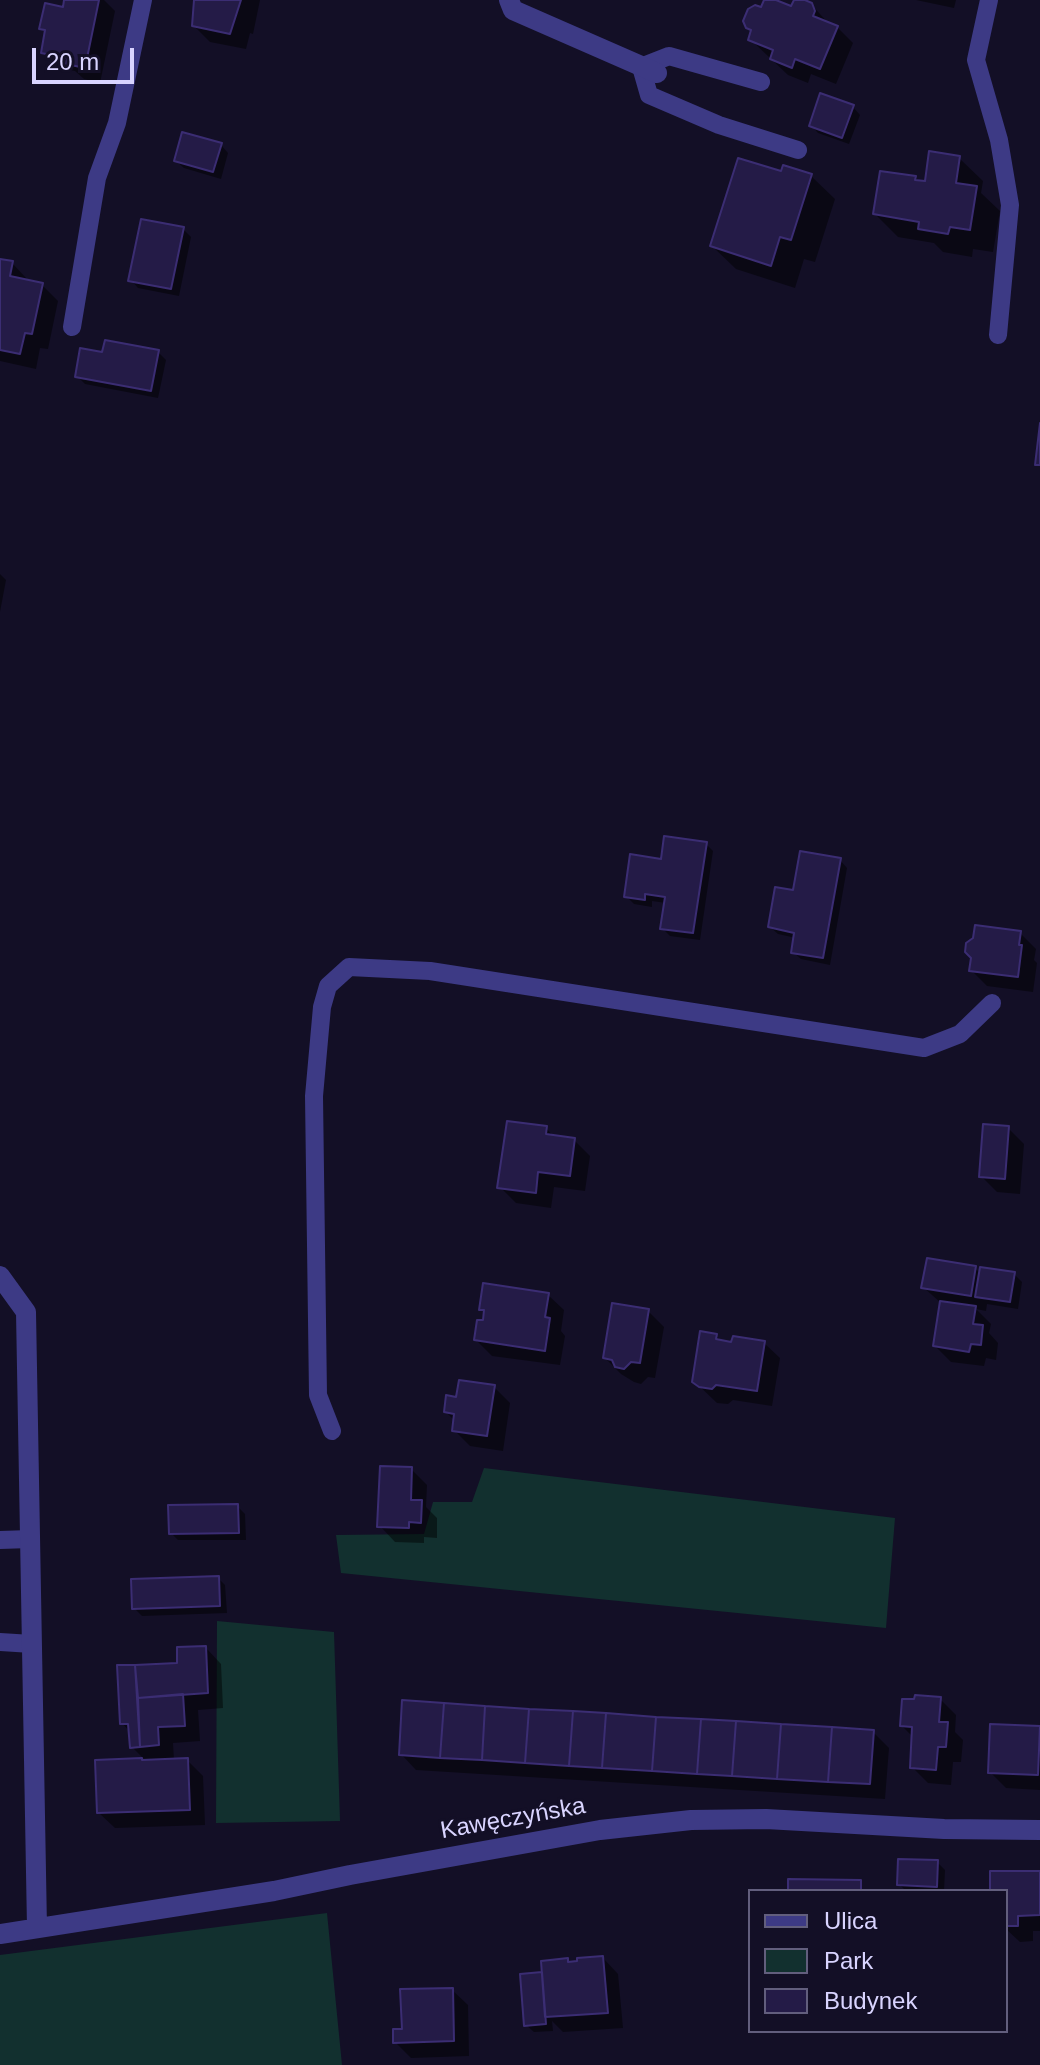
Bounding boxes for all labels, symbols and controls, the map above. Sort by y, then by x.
scale bar [36,32,138,82]
text: 20 m [46,48,99,75]
street label: Kawęczyńska [438,1792,588,1846]
legend [748,1889,1008,2033]
text: Ulica [824,1907,877,1934]
text: Park [824,1947,873,1974]
text: Budynek [824,1987,917,2014]

